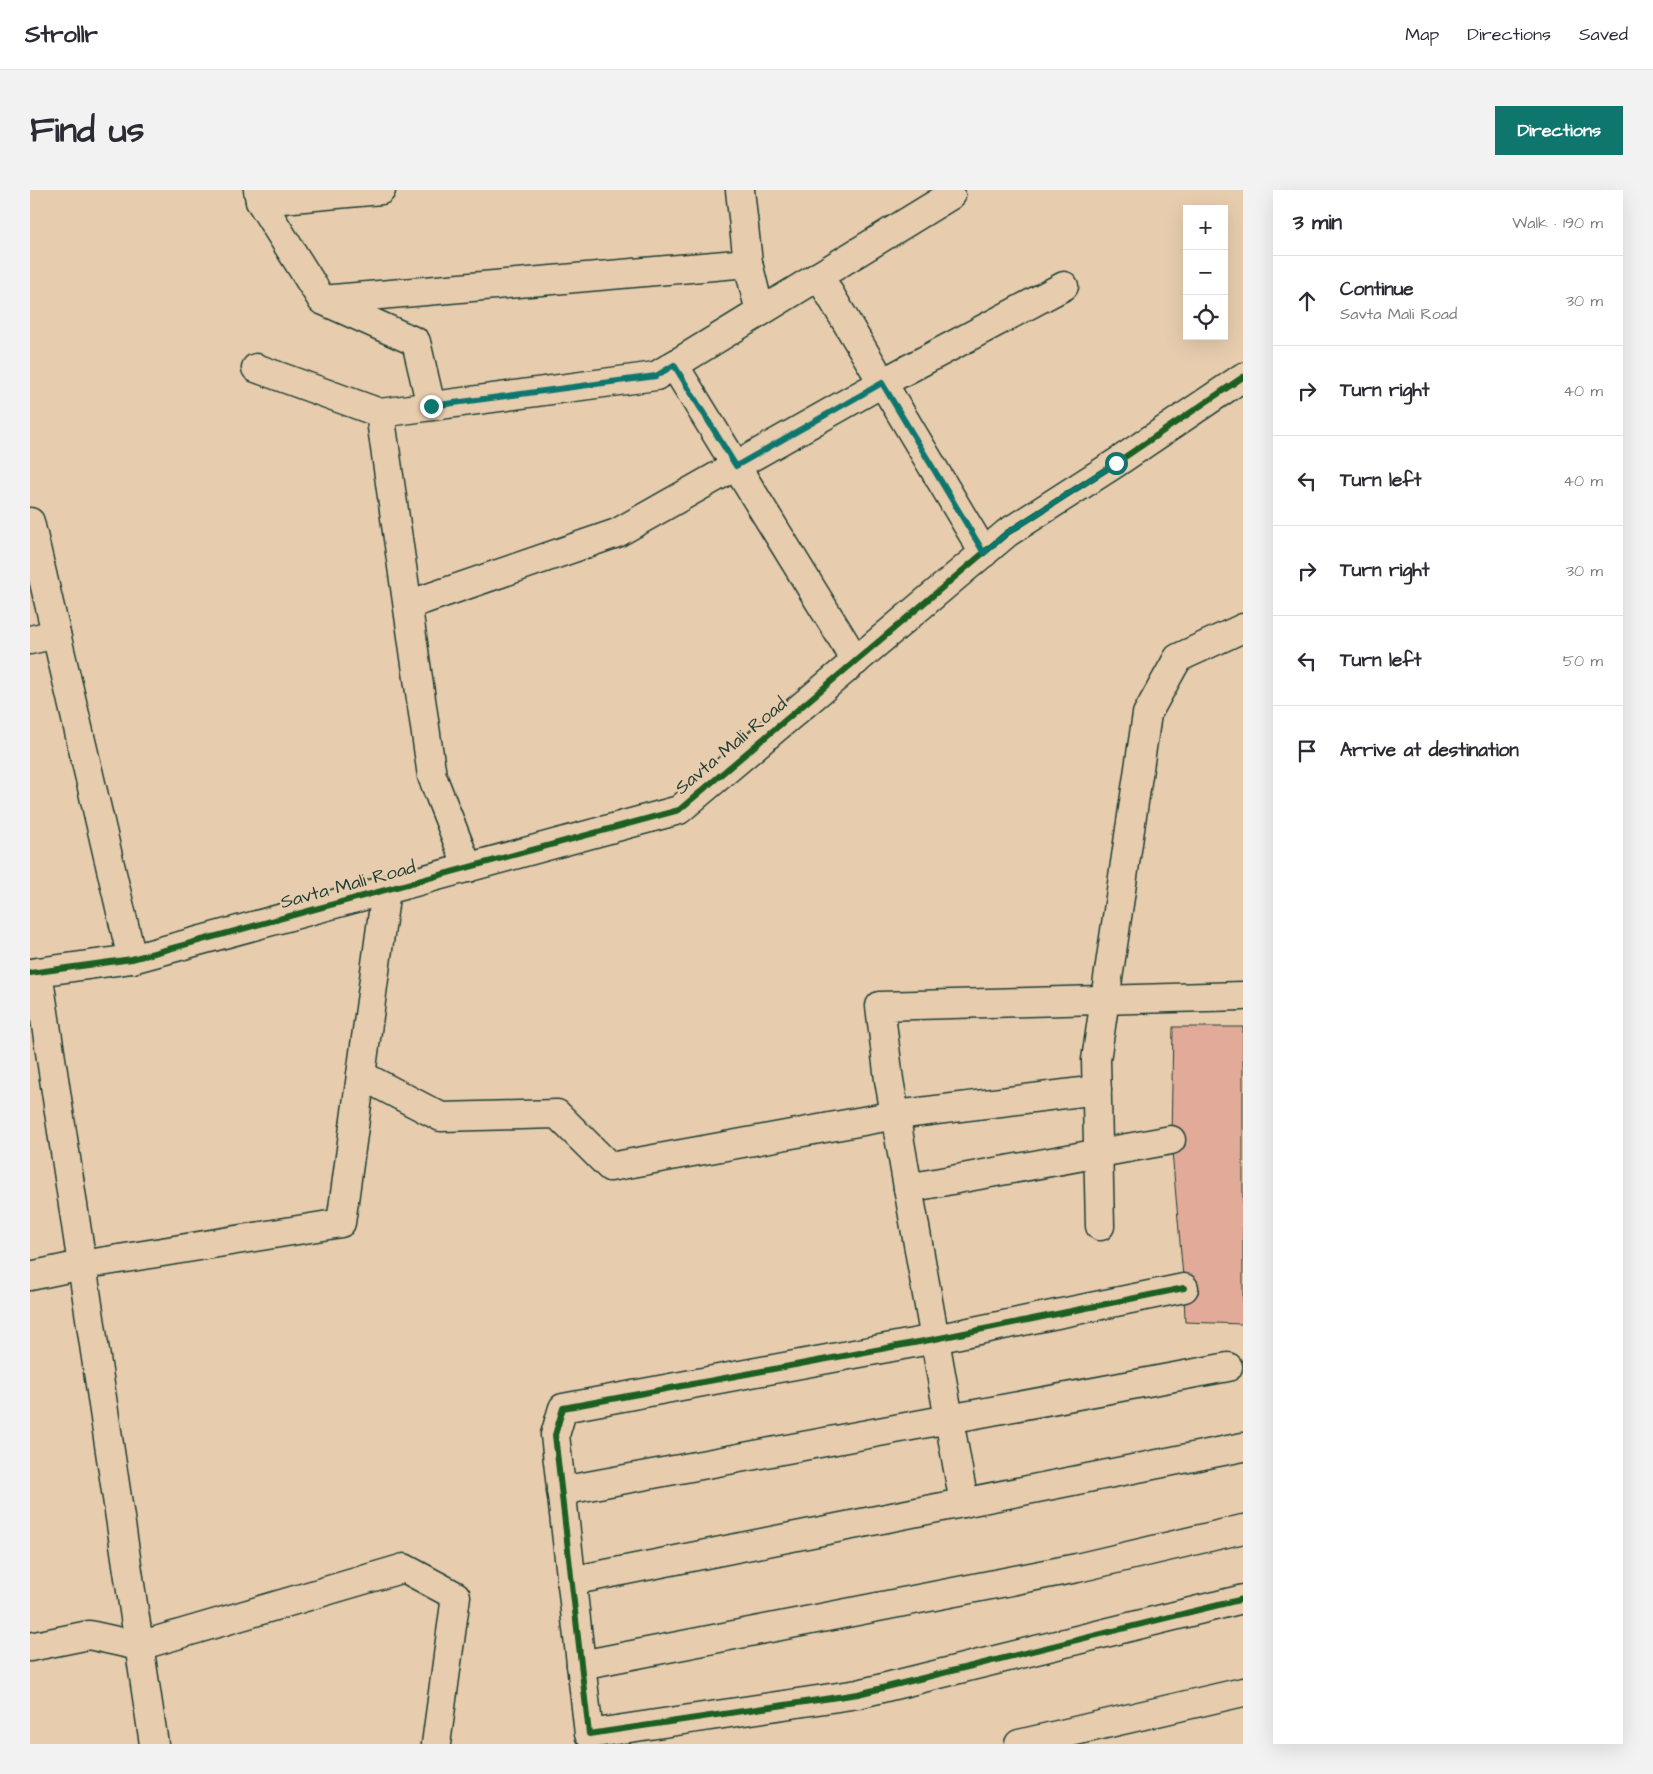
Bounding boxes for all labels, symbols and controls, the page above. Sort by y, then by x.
text: Strollr [25,18,98,52]
text: Map [1405,22,1439,47]
text: Directions [1467,22,1551,47]
text: Saved [1579,22,1628,47]
text: Find us [30,106,144,155]
button: Directions [1495,106,1623,155]
map controls [1183,205,1228,340]
button: + [1183,205,1228,250]
text: 3 min [1293,208,1342,237]
text: Walk · 190 m [1512,212,1603,234]
button: − [1183,250,1228,295]
text: Continue [1340,276,1414,303]
icon: ahead [1293,287,1321,315]
text: 30 m [1566,290,1603,312]
button: locate [1183,295,1228,340]
text: Savta Mali Road [1340,303,1457,325]
icon: right [1293,377,1321,405]
text: Turn right [1340,377,1429,404]
text: 40 m [1563,380,1603,402]
route end [420,395,443,418]
route start [1105,452,1128,475]
icon: left [1293,467,1321,495]
text: Turn left [1340,467,1421,494]
text: 40 m [1563,470,1603,492]
icon: right [1293,557,1321,585]
text: Turn right [1340,557,1429,584]
text: 30 m [1566,560,1603,582]
icon: left [1293,647,1321,675]
text: Turn left [1340,647,1421,674]
text: 50 m [1563,650,1603,672]
street label: Savta Mali Road [669,691,793,801]
icon: arrive [1293,737,1321,765]
text: Arrive at destination [1340,737,1519,764]
street label: Savta Mali Road [277,854,419,916]

